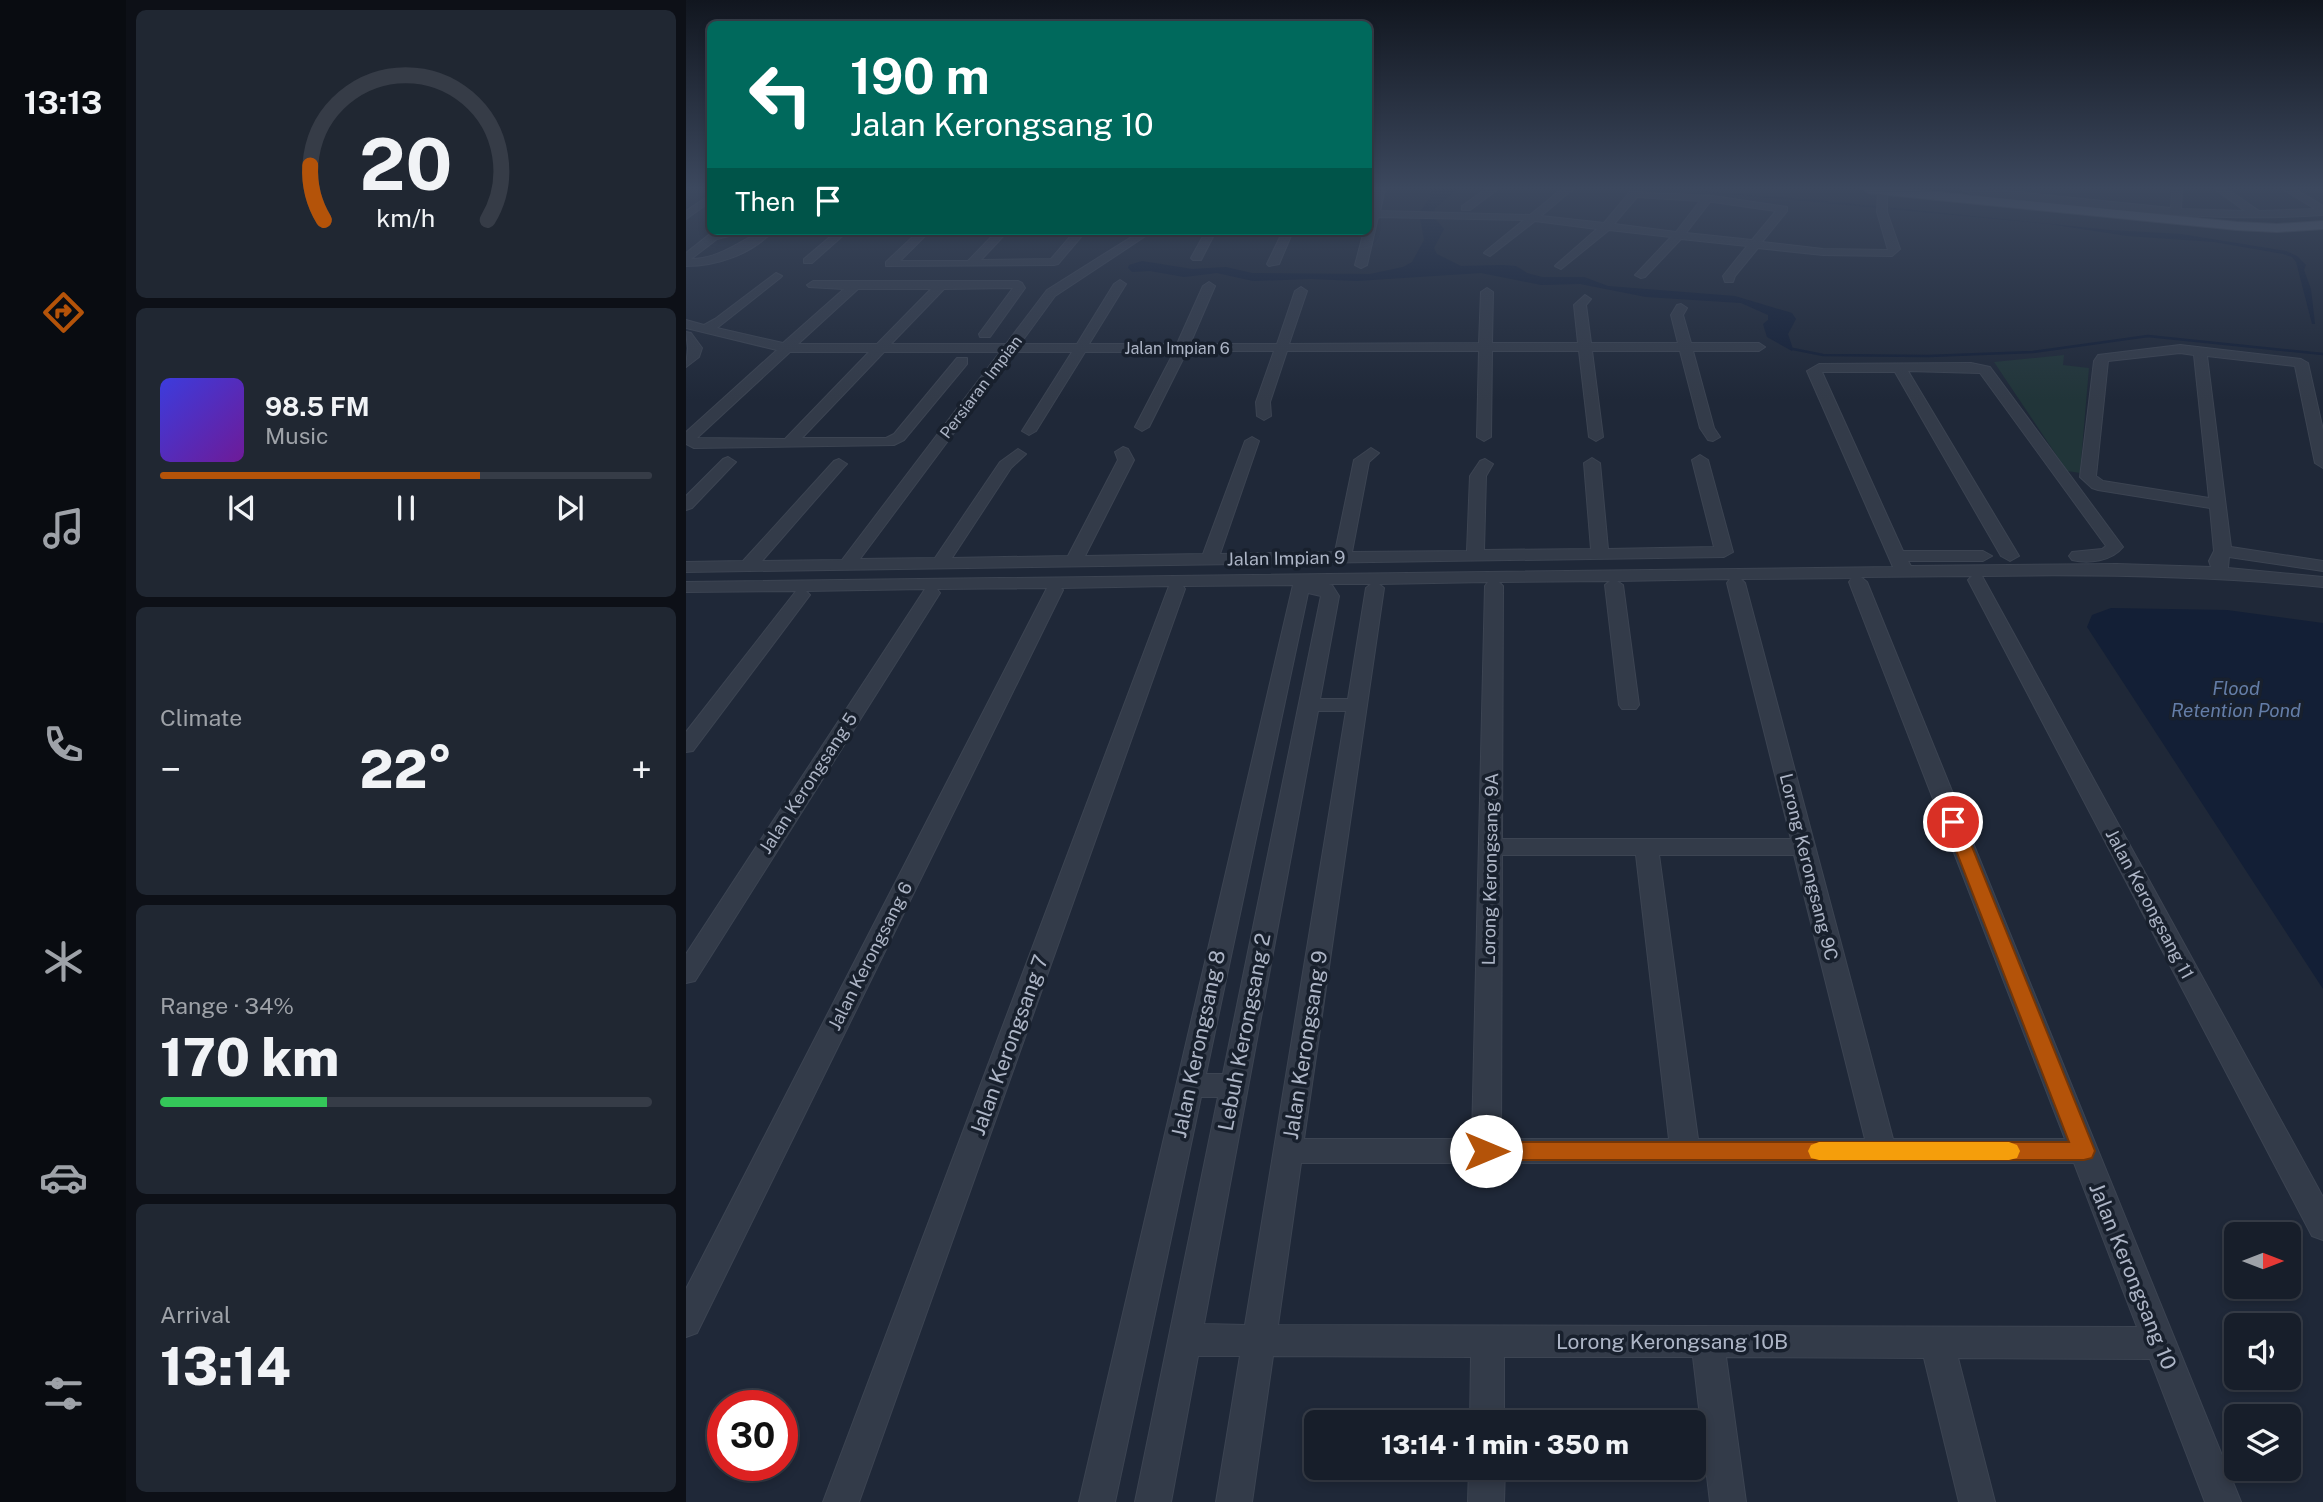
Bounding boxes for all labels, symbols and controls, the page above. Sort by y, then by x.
text: 190 m [850,47,990,105]
icon: left [735,49,826,140]
text: 13:13 [24,84,102,121]
text: Jalan Kerongsang 10 [850,106,1154,143]
text: 20 [359,122,453,207]
icon: arrive [809,182,847,220]
text: Then [735,186,795,217]
text: km/h [377,203,435,233]
icon: directions [39,288,88,337]
street label: Persiaran Impian [936,332,1026,442]
street label: Jalan Impian 6 [1124,339,1230,358]
text: 98.5 FM [265,391,370,422]
text: Music [265,422,329,449]
icon: previous [223,489,261,527]
icon: pause [387,489,425,527]
icon: next [551,489,589,527]
icon: music [39,504,88,553]
street label: Jalan Impian 9 [1226,546,1346,570]
water label: Flood Retention Pond [2171,677,2301,721]
text: Climate [160,704,242,731]
street label: Jalan Kerongsang 5 [755,709,861,857]
icon: phone [39,720,88,769]
text: 22° [360,739,452,800]
text: − [160,747,181,792]
text: + [631,747,652,792]
street label: Lorong Kerongsang 9C [1776,771,1842,963]
street label: Lorong Kerongsang 9A [1478,772,1502,965]
pin [1923,792,1983,852]
icon: arrive [1934,803,1972,841]
street label: Jalan Kerongsang 11 [2102,825,2198,983]
street label: Jalan Kerongsang 6 [824,878,916,1034]
street label: Lebuh Kerongsang 2 [1213,931,1275,1133]
icon: climate [39,937,88,986]
street label: Jalan Kerongsang 8 [1166,948,1230,1140]
street label: Jalan Kerongsang 9 [1278,949,1332,1141]
street label: Jalan Kerongsang 7 [965,951,1053,1139]
text: Range · 34% [160,992,294,1019]
text: 170 km [160,1027,339,1088]
position arrow [1449,1114,1523,1188]
icon: car [39,1153,88,1202]
street label: Jalan Kerongsang 10 [2084,1179,2182,1373]
north arrow [2224,1222,2301,1298]
map controls [2224,1222,2301,1481]
text: Arrival [160,1301,231,1328]
button: sound [2224,1313,2301,1390]
street label: Lorong Kerongsang 10B [1556,1329,1788,1354]
text: 13:14 [160,1336,291,1397]
icon: filters [39,1369,88,1418]
speed limit sign: 30 [707,1390,798,1481]
button: layers [2224,1404,2301,1481]
text: 13:14 · 1 min · 350 m [1381,1429,1629,1460]

